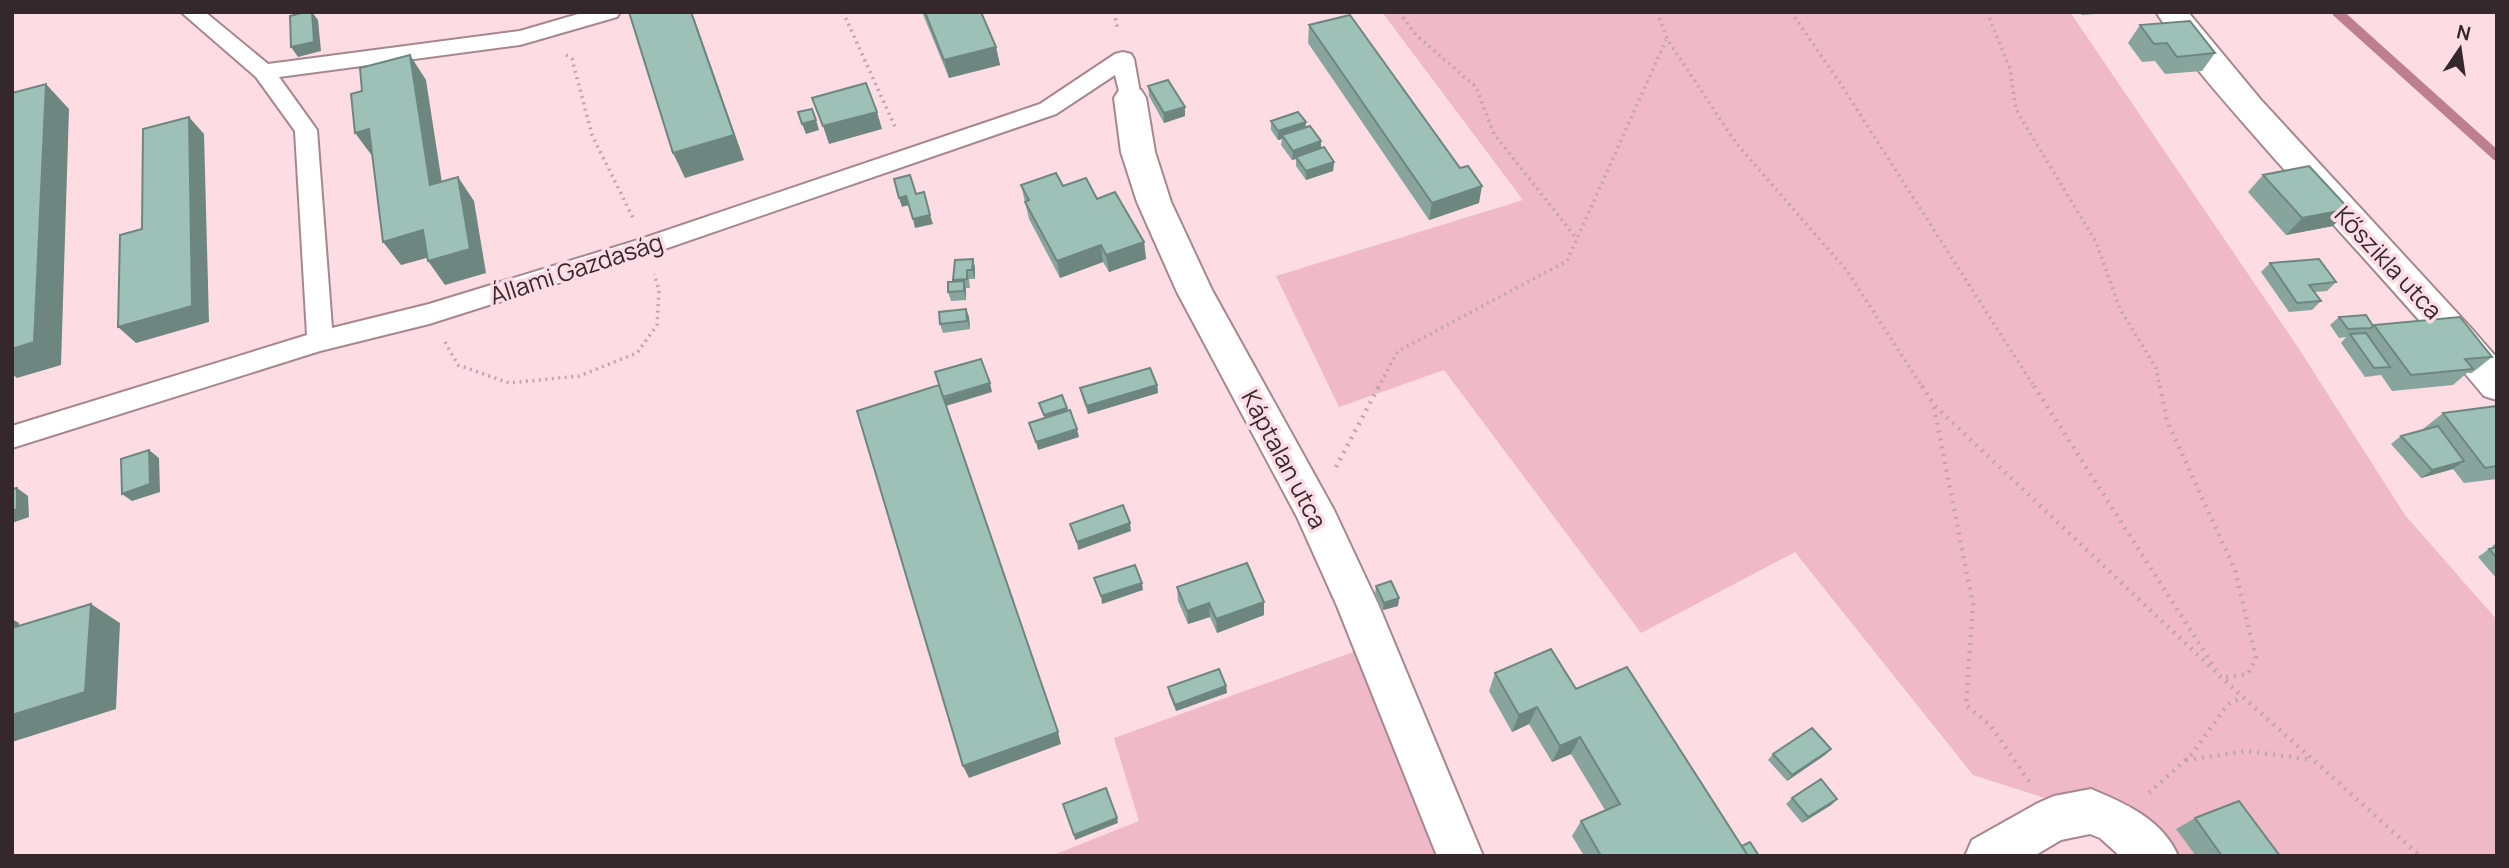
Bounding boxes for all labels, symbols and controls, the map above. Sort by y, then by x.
north arrow [2425,14,2495,84]
text: N [2454,18,2473,47]
street label: Kőszikla utca [2328,198,2450,326]
street label: Állami Gazdaság [485,224,667,312]
street label: Káptalan utca [1235,384,1335,534]

